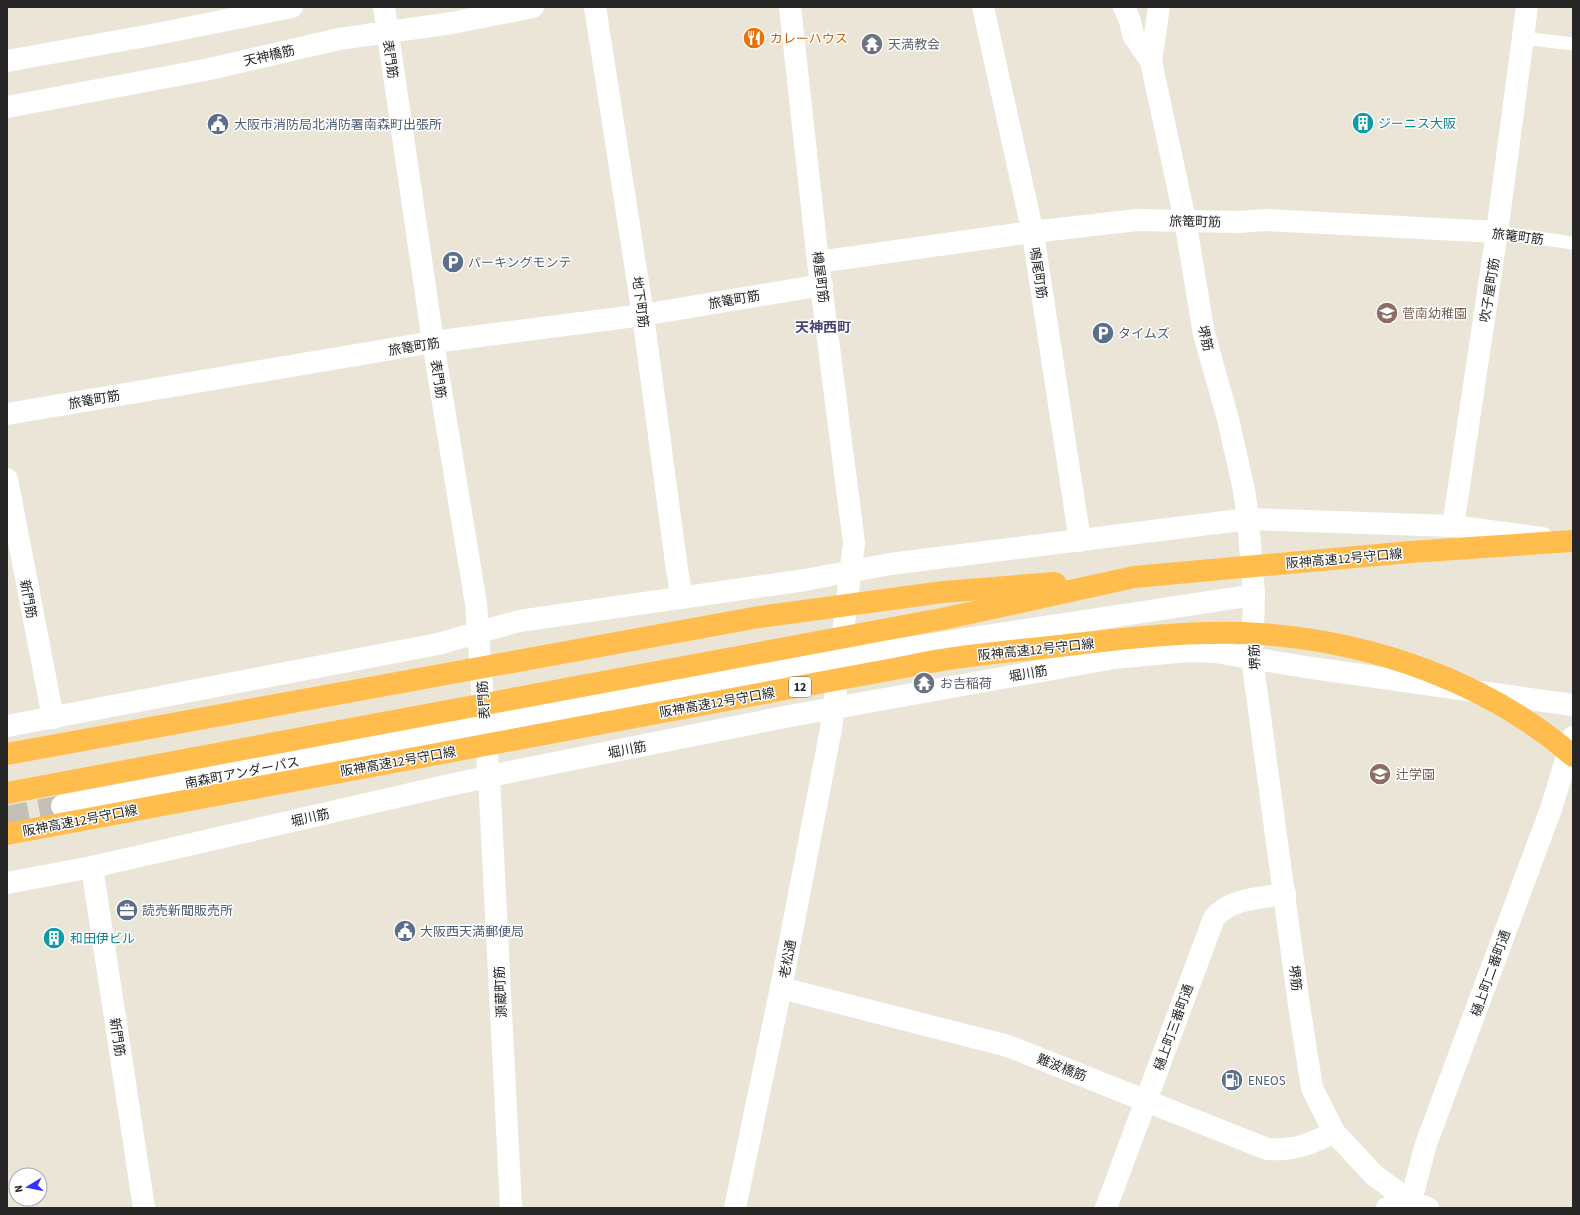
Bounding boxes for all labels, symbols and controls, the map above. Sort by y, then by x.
restaurant icon: カレーハウス [741,25,767,51]
place label: カレーハウス [770,30,848,48]
temple icon: 天満教会 [859,31,885,57]
place label: 天満教会 [888,36,940,54]
street label: 表門筋 [378,39,402,80]
street label: 天神橋筋 [242,41,297,71]
building icon: ジーニス大阪 [1350,110,1376,136]
public building icon: 大阪市消防局北消防署南森町出張所 [205,111,231,137]
place label: ジーニス大阪 [1378,115,1456,133]
place label: 大阪市消防局北消防署南森町出張所 [234,116,442,134]
street label: 旅篭町筋 [1169,213,1221,231]
street label: 旅篭町筋 [1491,225,1545,249]
street label: 鳴尾町筋 [1025,246,1051,300]
parking icon: パーキングモンテ [440,249,466,275]
street label: 樽屋町筋 [807,250,833,304]
place label: パーキングモンテ [468,254,572,272]
street label: 吹子屋町筋 [1476,257,1504,324]
street label: 地下町筋 [627,275,653,329]
street label: 旅篭町筋 [707,287,761,313]
school or university icon: 菅南幼稚園 [1374,300,1400,326]
place label: 菅南幼稚園 [1402,305,1467,323]
district label: 天神西町 [795,318,851,338]
parking icon: タイムズ [1090,320,1116,346]
street label: 堺筋 [1193,323,1217,353]
place label: タイムズ [1118,325,1170,343]
street label: 旅篭町筋 [387,334,441,360]
street label: 表門筋 [426,358,450,400]
street label: 旅篭町筋 [67,387,121,413]
street label: 阪神高速12号守口線 [1285,545,1403,573]
street label: 新門筋 [15,578,41,620]
street label: 阪神高速12号守口線 [977,635,1095,665]
street label: 堺筋 [1245,643,1265,670]
street label: 堀川筋 [1007,662,1049,686]
temple icon: お𠮷稲荷 [911,670,937,696]
place label: お𠮷稲荷 [940,675,992,693]
road number: 12 [789,677,811,697]
street label: 表門筋 [474,680,494,720]
street label: 阪神高速12号守口線 [658,684,776,722]
street label: 堀川筋 [606,737,648,763]
street label: 阪神高速12号守口線 [339,743,457,781]
street label: 南森町アンダーパス [183,753,301,793]
school or university icon: 辻学園 [1367,761,1393,787]
place label: 辻学園 [1396,766,1435,784]
street label: 阪神高速12号守口線 [21,801,139,841]
street label: 堀川筋 [289,805,331,831]
office icon: 読売新聞販売所 [114,897,140,923]
place label: 読売新聞販売所 [142,902,233,920]
public building icon: 大阪西天満郵便局 [392,918,418,944]
place label: 大阪西天満郵便局 [420,923,524,941]
building icon: 和田伊ビル [41,925,67,951]
street label: 樋上町二番町通 [1467,928,1515,1019]
place label: 和田伊ビル [70,930,135,948]
street label: 老松通 [775,938,801,980]
street label: 堺筋 [1284,964,1306,992]
street label: 源蔵町筋 [491,966,511,1018]
street label: 樋上町三番町通 [1150,982,1198,1073]
street label: 新門筋 [105,1016,129,1058]
street label: 難波橋筋 [1034,1050,1089,1086]
fuel station icon: ENEOS [1219,1067,1245,1093]
place label: ENEOS [1248,1072,1286,1090]
north arrow [8,1167,48,1207]
text: N [11,1184,27,1194]

